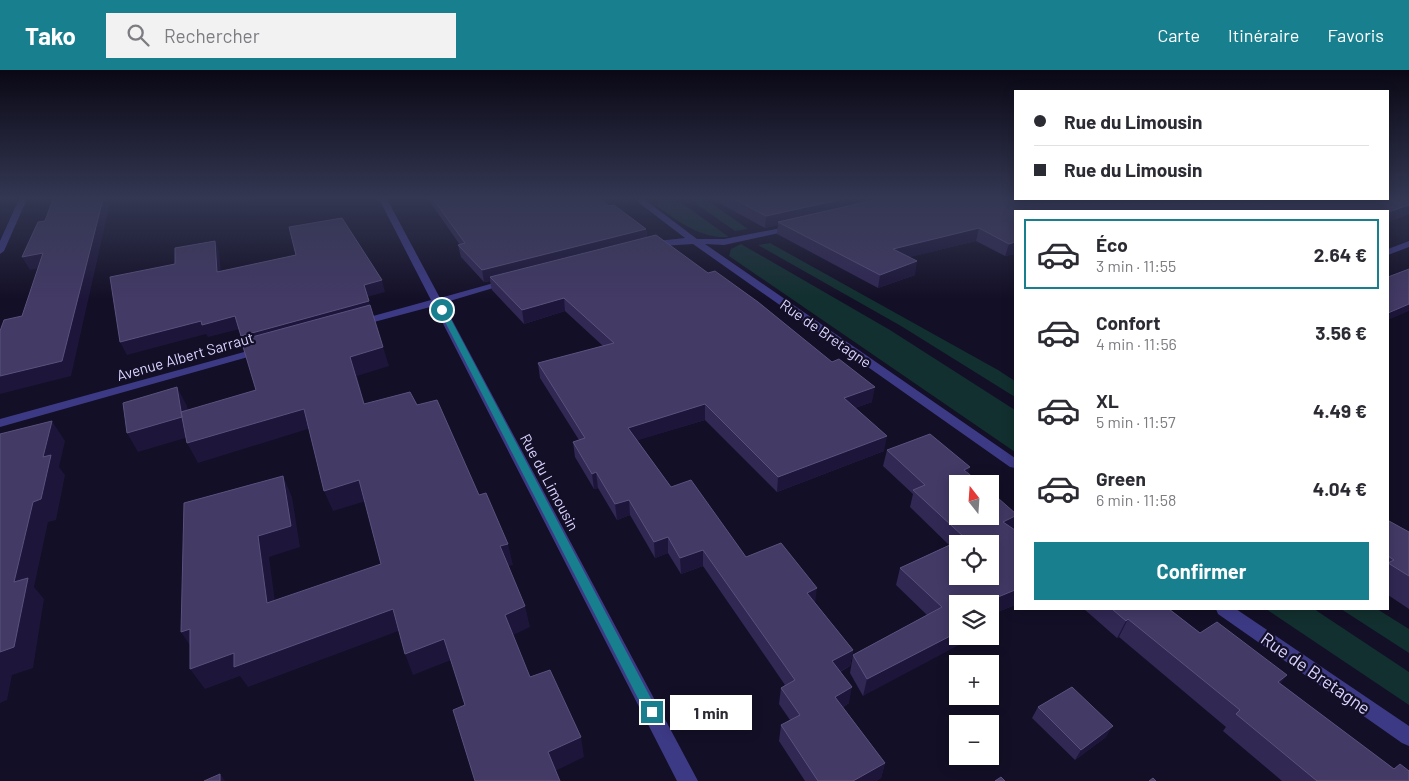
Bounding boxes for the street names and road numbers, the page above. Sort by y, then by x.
street label: Rue de Bretagne [777,295,875,371]
street label: Avenue Albert Sarraut [114,328,256,384]
street label: Rue du Limousin [517,430,583,534]
street label: Rue de Bretagne [1257,627,1375,719]

